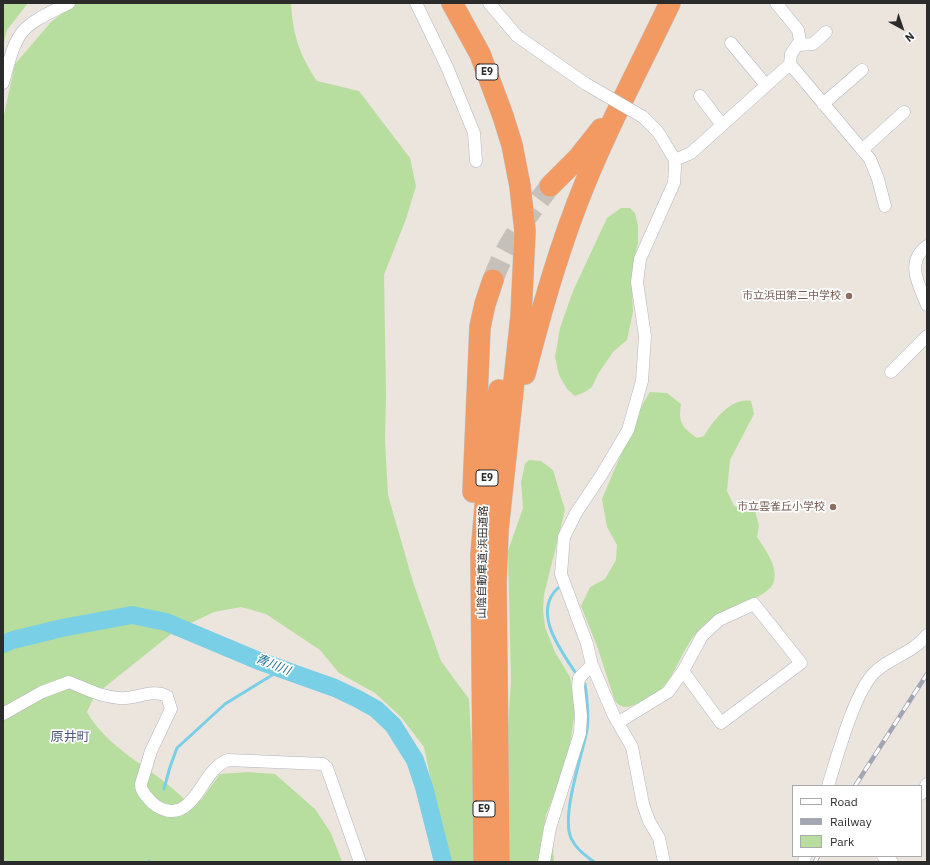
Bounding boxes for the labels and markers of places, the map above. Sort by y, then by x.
place label: 市立浜田第二中学校 [742,289,841,303]
marker: 市立浜田第二中学校 [844,291,854,301]
place label: 市立雲雀丘小学校 [737,500,825,514]
marker: 市立雲雀丘小学校 [828,502,838,512]

